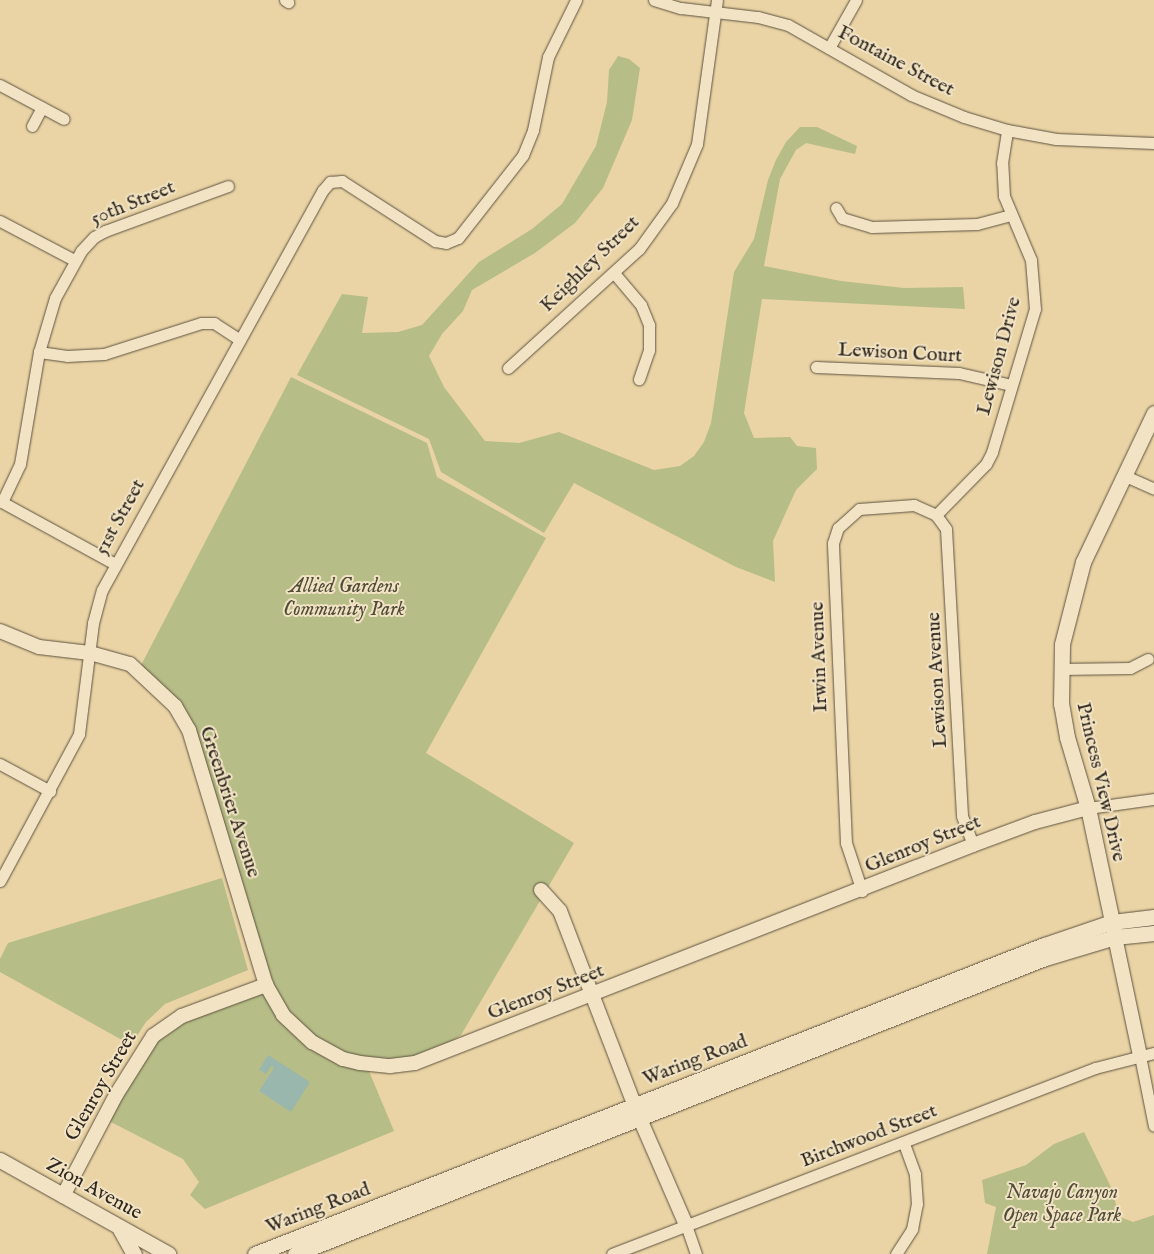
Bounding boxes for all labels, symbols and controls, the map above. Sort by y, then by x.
street label: Fontaine Street [834,20,958,102]
street label: 50th Street [87,175,179,231]
street label: Keighley Street [535,211,645,317]
street label: Lewison Drive [972,294,1026,418]
street label: Lewison Court [837,338,963,368]
street label: 51st Street [89,475,151,559]
park label: Allied Gardens Community Park [283,574,405,621]
street label: Irwin Avenue [805,601,833,713]
street label: Lewison Avenue [921,612,953,748]
street label: Princess View Drive [1071,700,1131,864]
street label: Greenbrier Avenue [194,723,266,881]
street label: Glenroy Street [861,810,985,878]
street label: Glenroy Street [484,959,608,1025]
street label: Glenroy Street [60,1027,142,1145]
street label: Waring Road [639,1029,751,1091]
street label: Birchwood Street [797,1099,941,1173]
street label: Zion Avenue [42,1153,146,1225]
street label: Waring Road [262,1177,374,1239]
park label: Navajo Canyon Open Space Park [1003,1180,1121,1227]

